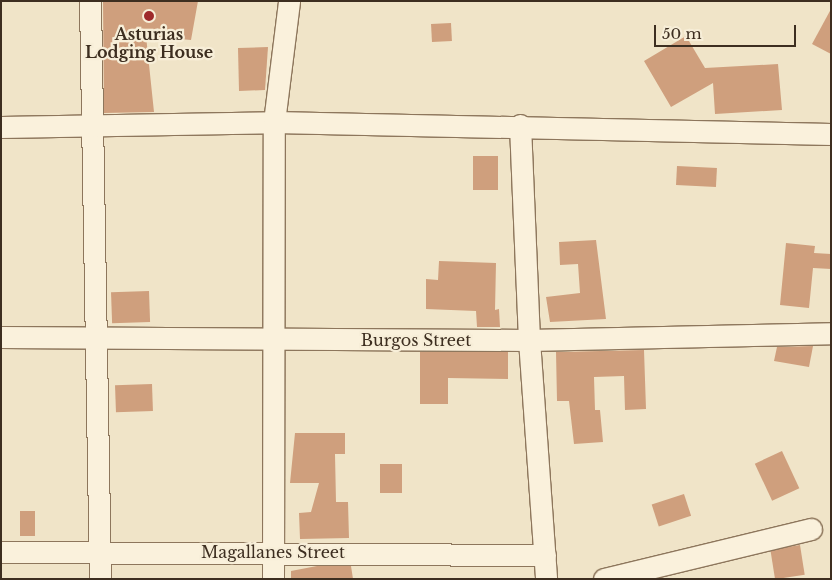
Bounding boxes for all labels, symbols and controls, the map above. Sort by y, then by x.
marker: Asturias Lodging House [143,10,155,22]
scale bar [657,15,800,47]
place label: Asturias Lodging House [85,24,213,62]
text: 50 m [662,24,702,43]
street label: Burgos Street [361,330,471,350]
street label: Magallanes Street [201,542,345,562]

